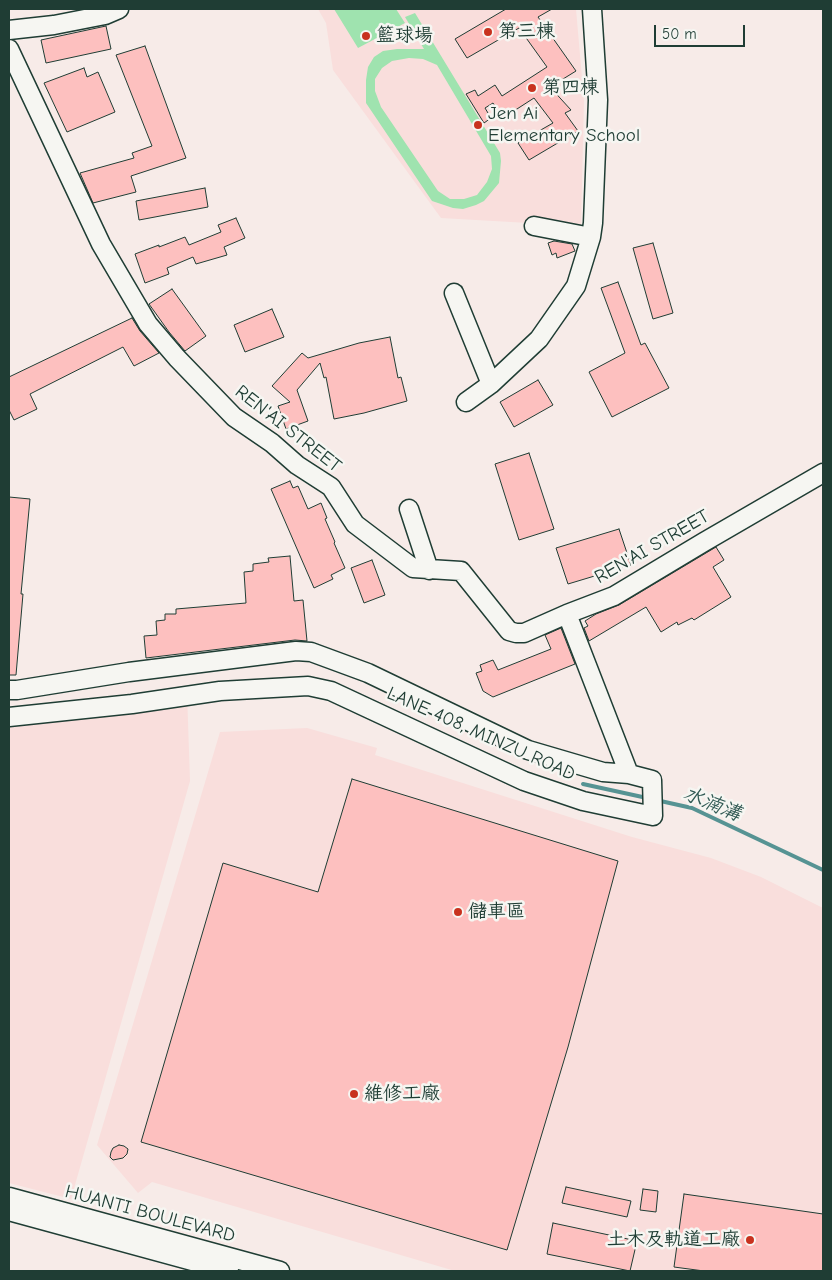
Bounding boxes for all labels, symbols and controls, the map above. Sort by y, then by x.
scale bar [657,15,748,47]
place label: 第三棟 [498,21,555,43]
place label: 籃球場 [376,25,433,47]
text: 50 m [662,25,697,43]
marker: 第三棟 [482,26,494,38]
marker: 籃球場 [360,30,372,42]
place label: 第四棟 [542,77,599,99]
marker: 第四棟 [526,82,538,94]
place label: Jen Ai Elementary School [488,103,640,147]
marker: Jen Ai Elementary School [472,119,484,131]
street label: REN'AI STREET [230,380,346,478]
street label: REN'AI STREET [591,505,713,589]
street label: LANE 408, MINZU ROAD [383,682,579,786]
water label: 水湳溝 [680,782,744,826]
place label: 儲車區 [468,901,525,923]
marker: 儲車區 [452,906,464,918]
place label: 維修工廠 [364,1083,440,1105]
marker: 維修工廠 [348,1088,360,1100]
street label: HUANTI BOULEVARD [62,1180,238,1248]
place label: 土木及軌道工廠 [607,1229,740,1251]
marker: 土木及軌道工廠 [744,1234,756,1246]

